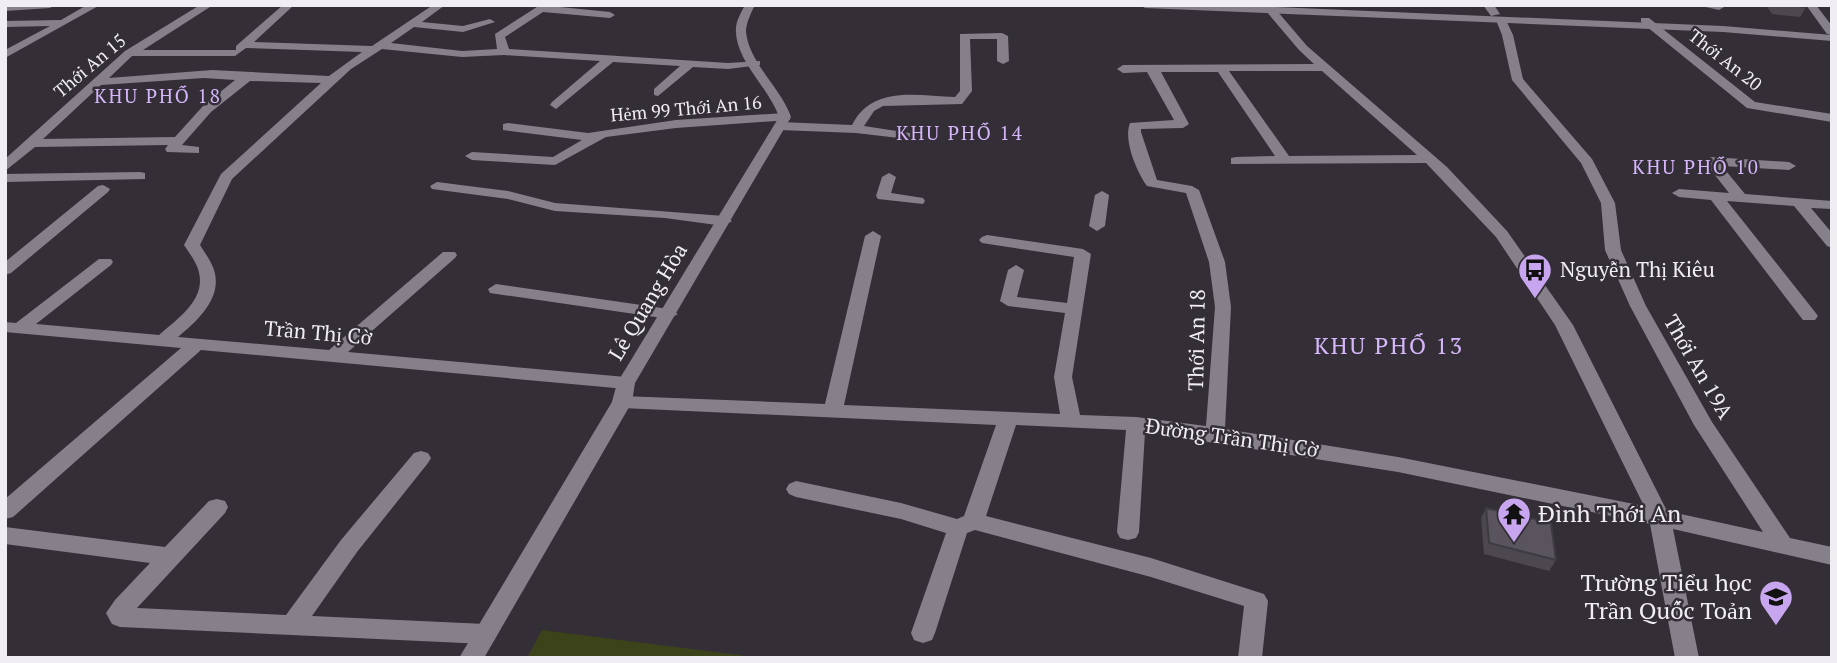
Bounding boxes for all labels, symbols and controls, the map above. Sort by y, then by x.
street label: Thới An 20 [1684,23,1767,96]
street label: Thới An 15 [48,28,130,102]
district label: KHU PHỐ 18 [94,83,222,108]
street label: Hẻm 99 Thới An 16 [609,89,763,127]
district label: KHU PHỐ 14 [896,120,1024,145]
district label: KHU PHỐ 10 [1632,154,1760,179]
street label: Lê Quang Hòa [601,238,693,365]
bus stop icon: Nguyễn Thị Kiêu [1516,251,1554,300]
place label: Nguyễn Thị Kiêu [1560,255,1715,283]
street label: Thới An 18 [1181,289,1211,391]
street label: Thới An 19A [1658,309,1740,424]
street label: Trần Thị Cờ [263,313,374,351]
district label: KHU PHỐ 13 [1314,330,1464,361]
street label: Đường Trần Thị Cờ [1144,411,1321,463]
temple icon: Đình Thới An [1495,495,1533,544]
place label: Đình Thới An [1538,497,1681,529]
place label: Trường Tiểu học Trần Quốc Toản [1581,566,1752,626]
school or university icon: Trường Tiểu học Trần Quốc Toản [1757,578,1795,627]

